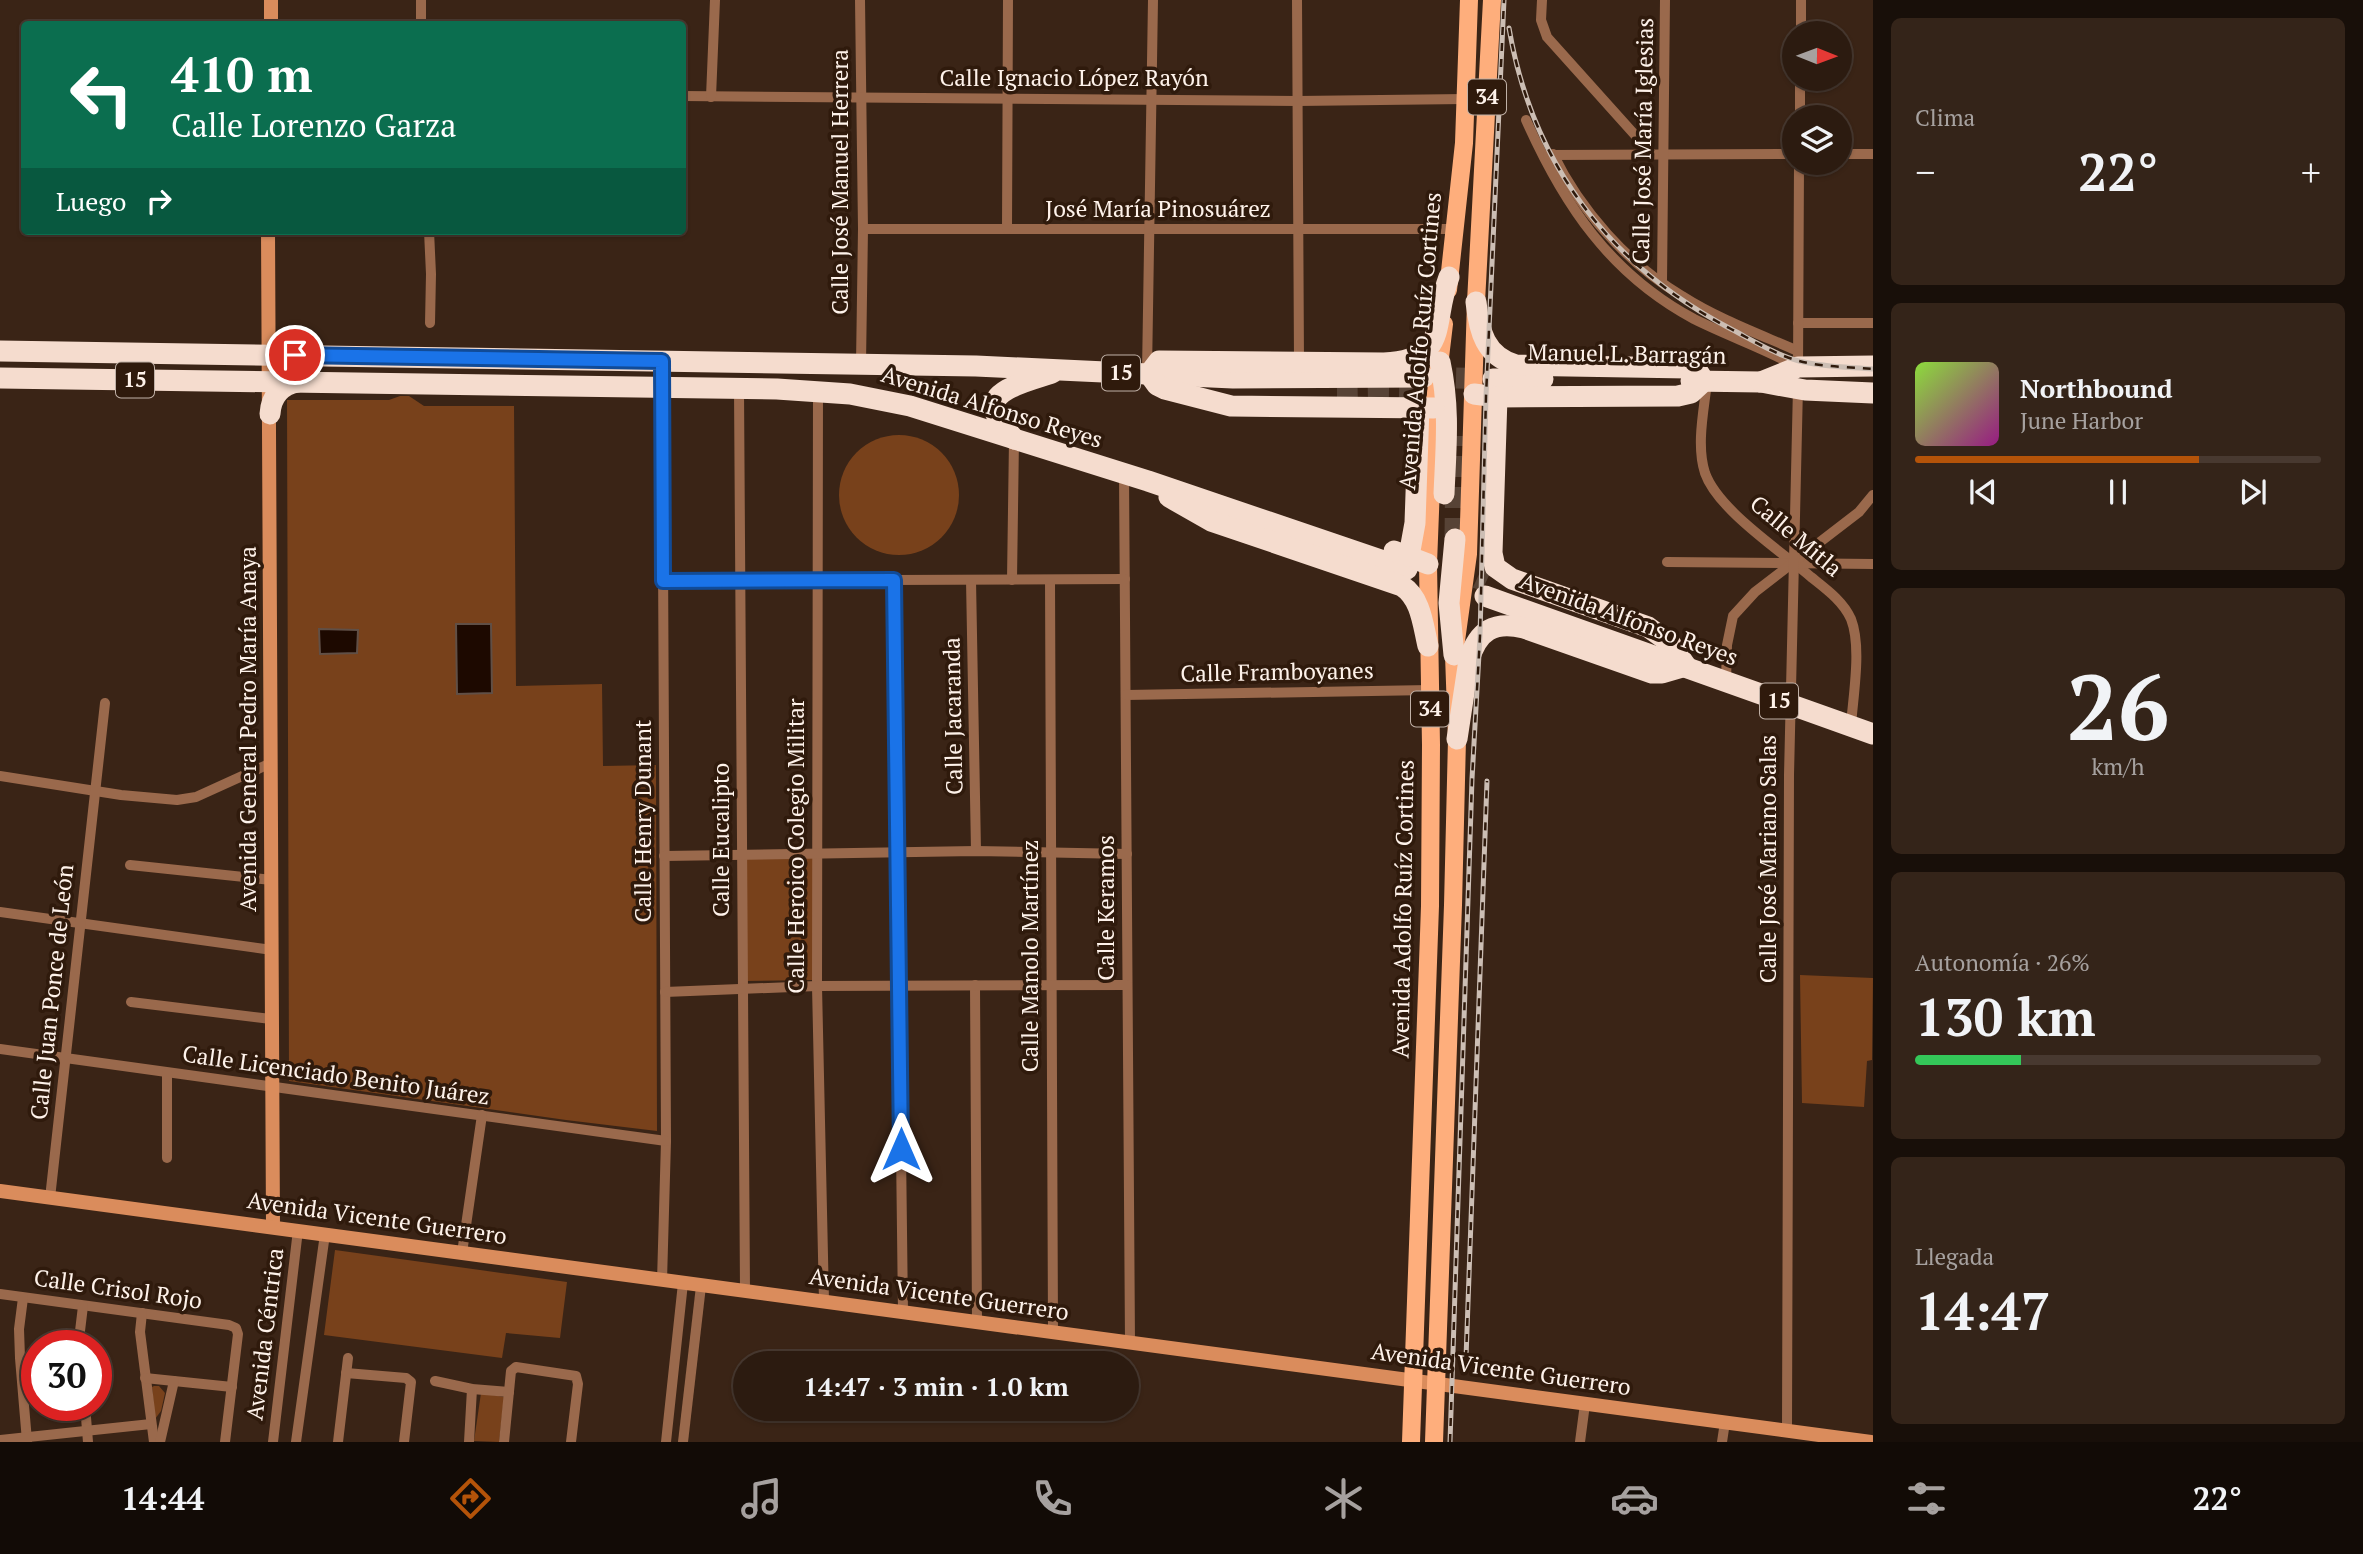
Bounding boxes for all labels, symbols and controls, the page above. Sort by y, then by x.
street label: Calle José María Iglesias [1625,17,1660,265]
north arrow [1782,21,1852,91]
map controls [1782,21,1852,175]
text: 410 m [171,41,313,106]
icon: left [56,49,147,140]
street label: Calle José Manuel Herrera [824,49,855,315]
street label: Calle Ignacio López Rayón [939,62,1209,93]
road number: 34 [1468,80,1506,114]
text: Clima [1915,102,1975,133]
text: Calle Lorenzo Garza [171,104,456,146]
button: layers [1782,105,1852,175]
text: 22° [2078,137,2158,206]
text: − [1915,147,1935,197]
text: + [2301,147,2321,197]
icon: right [140,182,178,220]
text: Luego [56,184,126,218]
street label: Avenida Adolfo Ruíz Cortines [1391,191,1448,491]
street label: José María Pinosuárez [1045,193,1271,224]
pin [265,325,325,385]
icon: arrive [276,336,314,374]
street label: Manuel L. Barragán [1527,336,1727,371]
road number: 15 [1102,356,1140,390]
street label: Avenida Alfonso Reyes [878,358,1107,455]
road number: 15 [116,362,154,398]
text: Northbound [2020,371,2173,405]
text: June Harbor [2020,405,2143,436]
icon: previous [1964,473,2002,511]
icon: pause [2099,473,2137,511]
icon: next [2234,473,2272,511]
street label: Calle Mitla [1744,488,1849,584]
street label: Avenida General Pedro María Anaya [232,546,263,912]
street label: Avenida Alfonso Reyes [1516,565,1742,672]
street label: Calle Jacaranda [936,637,969,795]
text: 26 [2067,645,2169,766]
street label: Calle Framboyanes [1180,654,1374,689]
road number: 15 [1760,684,1798,718]
road number: 34 [1411,692,1449,726]
street label: Calle Heroico Colegio Militar [780,698,811,994]
street label: Calle Henry Dunant [627,719,658,922]
street label: Calle José Mariano Salas [1752,735,1783,983]
text: km/h [2091,751,2145,782]
street label: Avenida Adolfo Ruíz Cortines [1384,759,1421,1059]
street label: Calle Eucalipto [705,763,736,917]
street label: Calle Keramos [1090,835,1121,981]
street label: Calle Manolo Martínez [1014,840,1045,1072]
street label: Calle Juan Ponce de León [23,862,80,1121]
text: Autonomía · 26% [1915,947,2090,978]
text: 130 km [1915,982,2096,1051]
street label: Calle Licenciado Benito Juárez [180,1038,492,1111]
position arrow [864,1112,938,1186]
street label: Avenida Vicente Guerrero [245,1184,509,1251]
text: Llegada [1915,1241,1994,1272]
street label: Avenida Céntrica [239,1246,291,1422]
street label: Avenida Vicente Guerrero [807,1260,1071,1327]
street label: Calle Crisol Rojo [32,1261,204,1316]
text: 14:47 [1915,1276,2050,1345]
speed limit sign: 30 [21,1330,112,1421]
street label: Avenida Vicente Guerrero [1369,1335,1633,1402]
text: 14:47 · 3 min · 1.0 km [803,1369,1069,1403]
icon: directions [446,1474,495,1523]
icon: music [737,1474,786,1523]
icon: phone [1028,1474,1077,1523]
icon: climate [1319,1474,1368,1523]
icon: car [1610,1474,1659,1523]
icon: filters [1902,1474,1951,1523]
text: 14:44 [121,1477,204,1519]
text: 22° [2193,1477,2242,1519]

